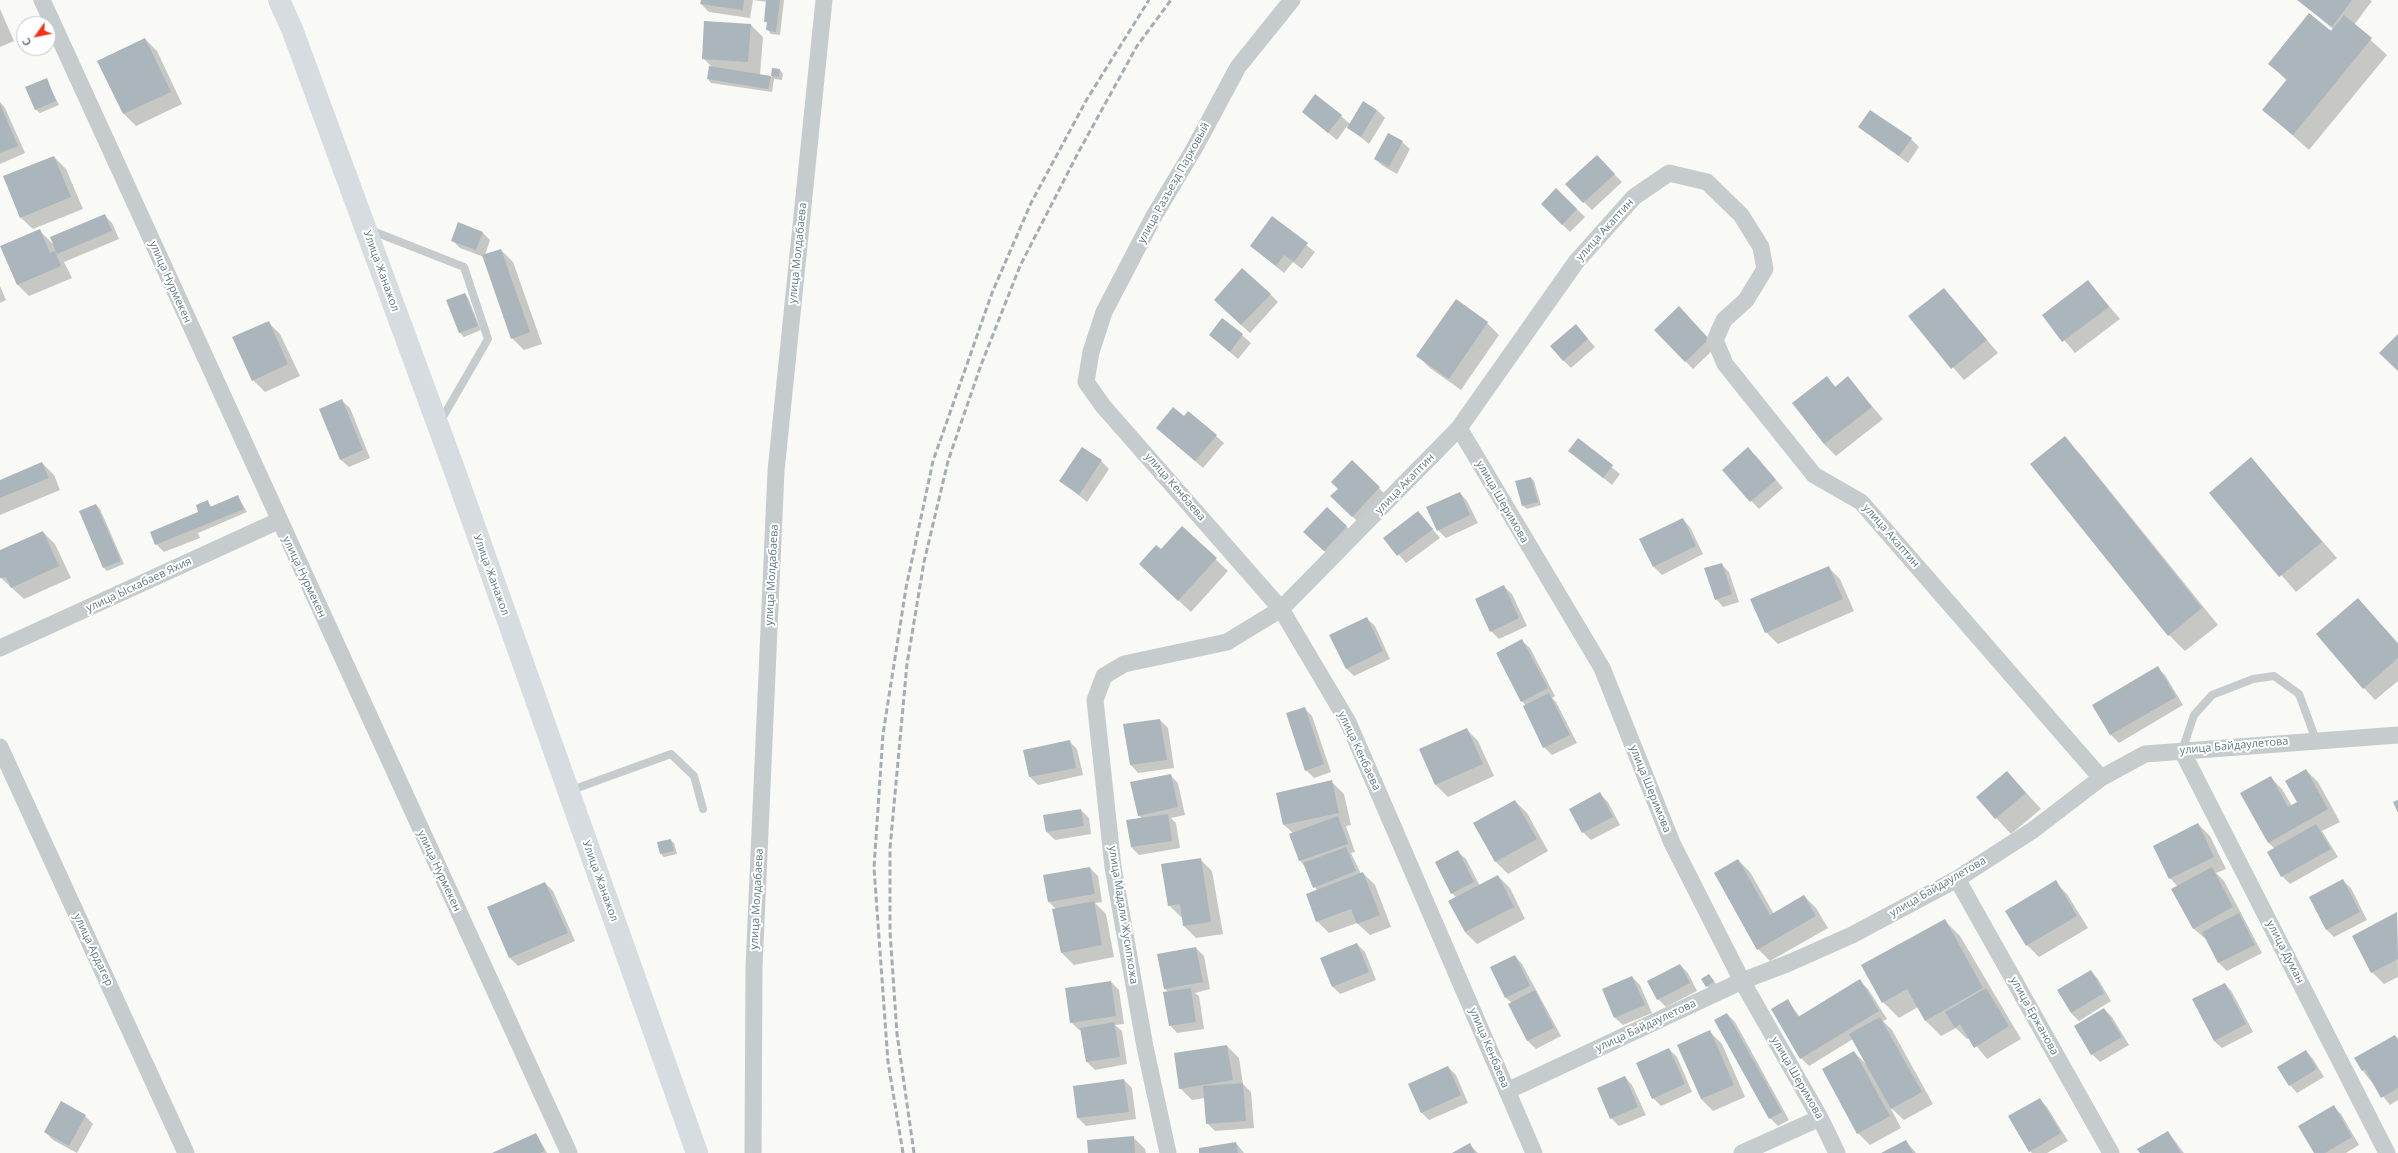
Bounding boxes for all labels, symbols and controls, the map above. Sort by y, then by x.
north arrow [16,16,56,56]
text: С [18,35,35,49]
street label: улица Разъезд Парковый [1135,120,1213,246]
street label: улица Акаптин [1574,196,1636,264]
street label: улица Молдабаева [786,202,810,304]
street label: Улица Жанажол [360,229,402,313]
street label: улица Нурмекен [146,239,194,325]
street label: улица Кенбаева [1142,450,1208,524]
street label: улица Акаптин [1373,451,1437,517]
street label: улица Шеримова [1473,458,1531,546]
street label: улица Акаптин [1860,502,1922,570]
street label: улица Молдабаева [763,524,781,626]
street label: Улица Жанажол [470,533,512,617]
street label: улица Нурмекен [279,534,329,620]
street label: улица Ыскабаев Яхия [84,555,194,615]
street label: улица Кенбаева [1335,709,1383,793]
street label: улица Байдаулетова [2179,735,2289,757]
street label: улица Шеримова [1626,743,1674,835]
street label: улица Нурмекен [414,828,464,914]
street label: Улица Жанажол [579,839,621,923]
street label: улица Мадали Жусипкожа [1106,845,1140,985]
street label: улица Молдабаева [748,848,766,950]
street label: улица Байдаулетова [1887,854,1989,920]
street label: улица Ардагер [70,912,116,988]
street label: улица Думан [2263,918,2307,986]
street label: улица Ержанова [2007,974,2061,1058]
street label: улица Байдаулетова [1594,997,1698,1055]
street label: улица Кенбаева [1466,1006,1512,1090]
street label: улица Шеримова [1768,1034,1826,1122]

